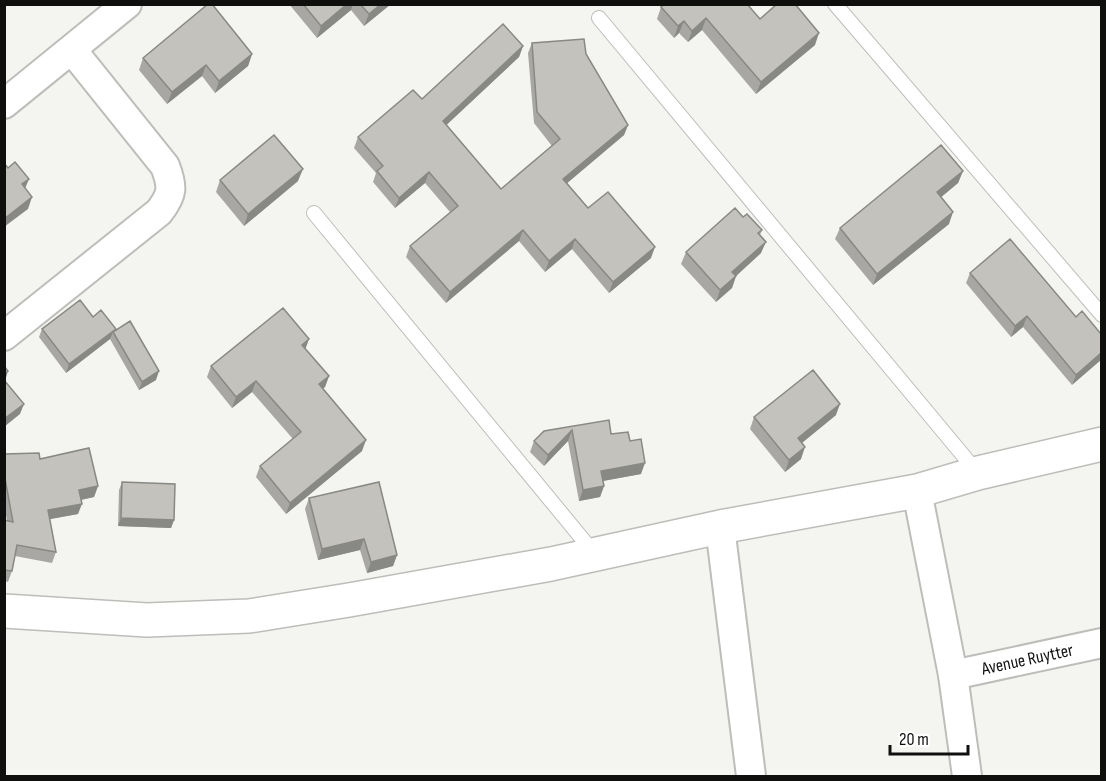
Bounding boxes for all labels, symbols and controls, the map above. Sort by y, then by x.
street label: Avenue Ruytter [979,639,1075,680]
scale bar [890,718,968,756]
text: 20 m [899,729,929,750]

